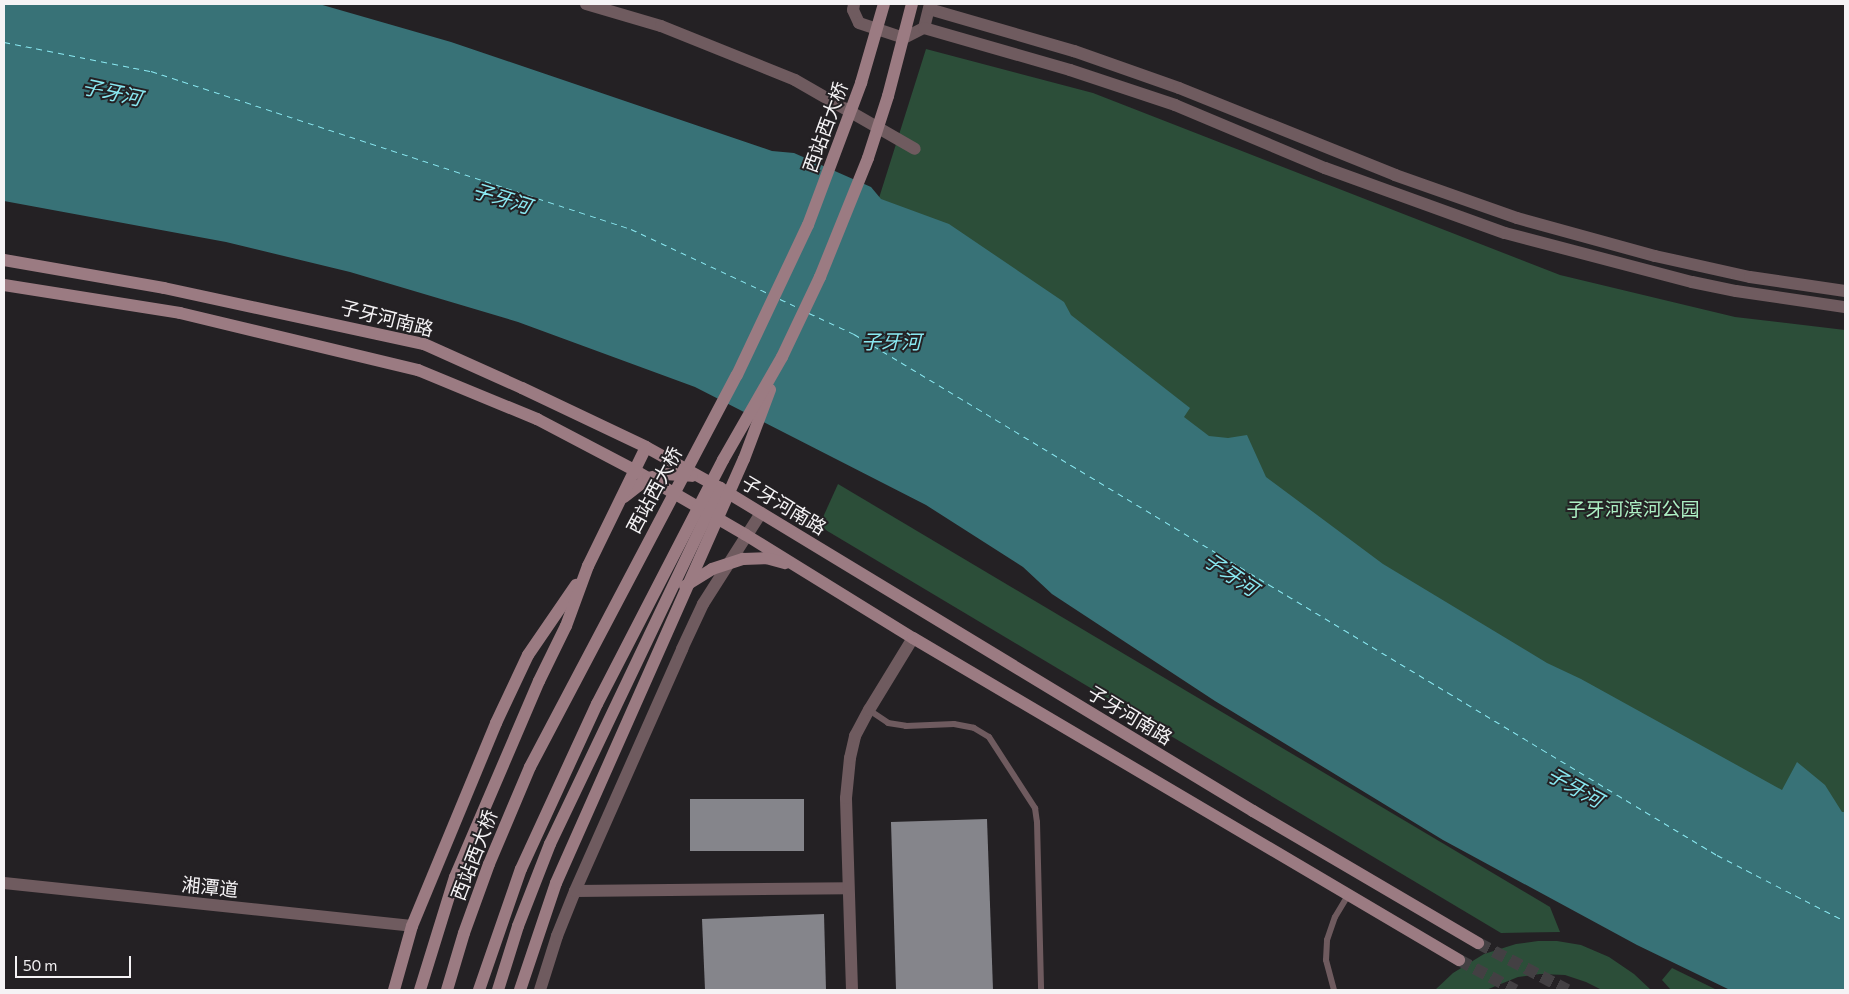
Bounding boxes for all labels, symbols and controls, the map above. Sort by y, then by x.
water label: 子牙河 [80,74,144,110]
street label: 西站西大桥 [798,78,852,176]
water label: 子牙河 [470,178,534,218]
street label: 子牙河南路 [338,295,436,341]
water label: 子牙河 [861,329,921,353]
street label: 西站西大桥 [622,443,686,537]
street label: 子牙河南路 [737,471,831,539]
park label: 子牙河滨河公园 [1567,498,1699,520]
water label: 子牙河 [1199,547,1263,601]
street label: 子牙河南路 [1083,681,1177,749]
water label: 子牙河 [1543,762,1607,812]
street label: 西站西大桥 [446,807,502,903]
street label: 湘潭道 [180,873,240,901]
scale bar [18,946,134,978]
text: 50 m [23,956,57,974]

